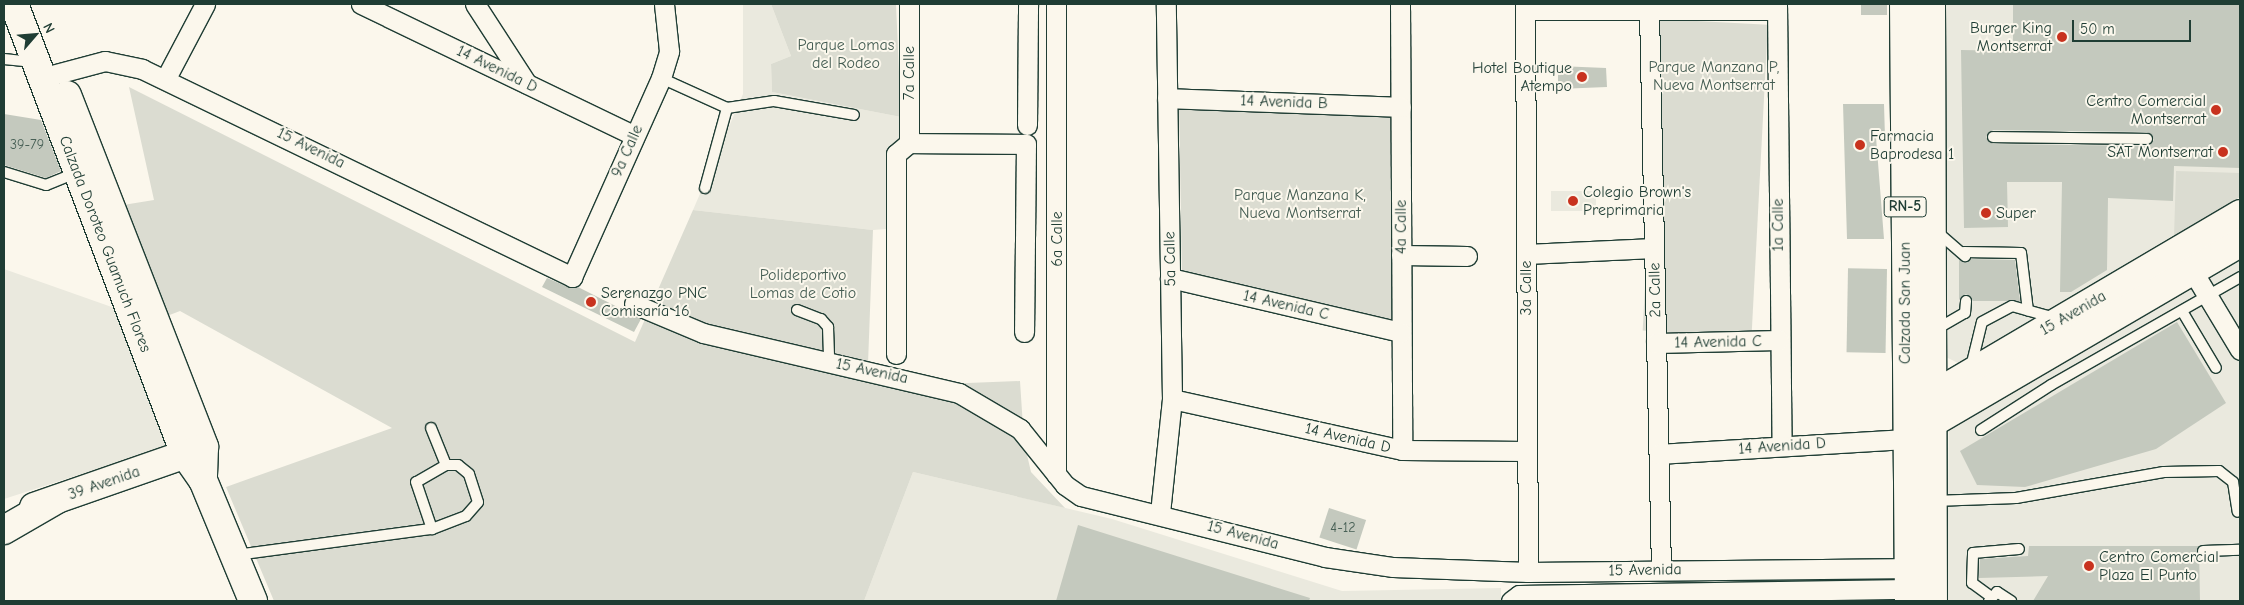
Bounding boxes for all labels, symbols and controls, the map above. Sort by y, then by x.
north arrow [10,10,60,60]
scale bar [2074,10,2193,42]
place label: Burger King Montserrat [1970,18,2052,56]
text: N [39,20,58,36]
text: 50 m [2080,20,2115,38]
marker: Burger King Montserrat [2056,31,2068,43]
park label: Parque Lomas del Rodeo [798,35,894,73]
street label: 14 Avenida D [453,41,541,97]
street label: 7a Calle [899,46,919,100]
park label: Parque Manzana P, Nueva Montserrat [1649,57,1779,95]
place label: Hotel Boutique Atempo [1472,58,1572,96]
marker: Hotel Boutique Atempo [1576,71,1588,83]
street label: 14 Avenida B [1240,91,1328,113]
place label: Centro Comercial Montserrat [2086,91,2206,129]
marker: Centro Comercial Montserrat [2210,104,2222,116]
street label: 9a Calle [607,122,647,180]
street label: 15 Avenida [274,123,348,173]
place label: Farmacia Baprodesa 1 [1870,126,1954,164]
street label: Calzada Doroteo Guamuch Flores [55,133,155,355]
house number: 39-79 [10,137,44,153]
marker: Farmacia Baprodesa 1 [1854,139,1866,151]
place label: SAT Montserrat [2107,142,2213,162]
marker: SAT Montserrat [2217,146,2229,158]
place label: Colegio Brown's Preprimaria [1583,182,1691,220]
park label: Parque Manzana K, Nueva Montserrat [1234,185,1366,223]
road number: RN-5 [1882,194,1928,220]
marker: Colegio Brown's Preprimaria [1567,195,1579,207]
street label: 1a Calle [1768,198,1788,252]
street label: 4a Calle [1391,200,1411,254]
place label: Super [1996,203,2036,223]
marker: Super [1980,207,1992,219]
street label: 6a Calle [1047,211,1067,267]
street label: 5a Calle [1160,231,1180,287]
street label: Calzada San Juan [1895,242,1915,364]
street label: 3a Calle [1516,261,1536,315]
street label: 2a Calle [1645,262,1665,318]
park label: Polideportivo Lomas de Cotio [750,265,856,303]
place label: Serenazgo PNC Comisaría 16 [601,283,707,321]
street label: 14 Avenida C [1241,286,1331,324]
street label: 15 Avenida [2036,286,2110,340]
marker: Serenazgo PNC Comisaría 16 [585,296,597,308]
street label: 14 Avenida C [1674,332,1762,352]
street label: 15 Avenida [834,354,910,388]
street label: 14 Avenida D [1303,419,1393,457]
street label: 14 Avenida D [1738,433,1826,459]
street label: 39 Avenida [65,462,143,504]
street label: 15 Avenida [1205,516,1281,554]
house number: 4-12 [1330,520,1356,536]
place label: Centro Comercial Plaza El Punto [2099,547,2219,585]
street label: 15 Avenida [1608,560,1682,580]
marker: Centro Comercial Plaza El Punto [2083,560,2095,572]

